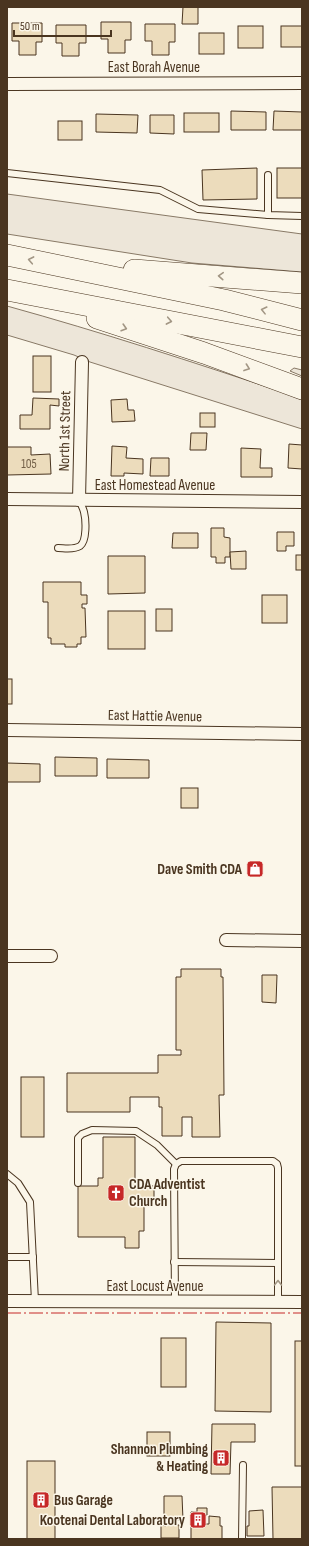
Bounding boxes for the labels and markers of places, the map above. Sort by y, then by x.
shop icon: Dave Smith CDA [245,859,265,879]
place label: Dave Smith CDA [157,860,243,879]
place label: CDA Adventist Church [129,1175,205,1211]
church icon: CDA Adventist Church [106,1183,126,1203]
place label: Shannon Plumbing & Heating [111,1440,209,1476]
building icon: Shannon Plumbing & Heating [211,1448,231,1468]
building icon: Bus Garage [31,1490,51,1510]
place label: Bus Garage [54,1491,113,1510]
building icon: Kootenai Dental Laboratory [188,1510,208,1530]
place label: Kootenai Dental Laboratory [40,1511,186,1530]

